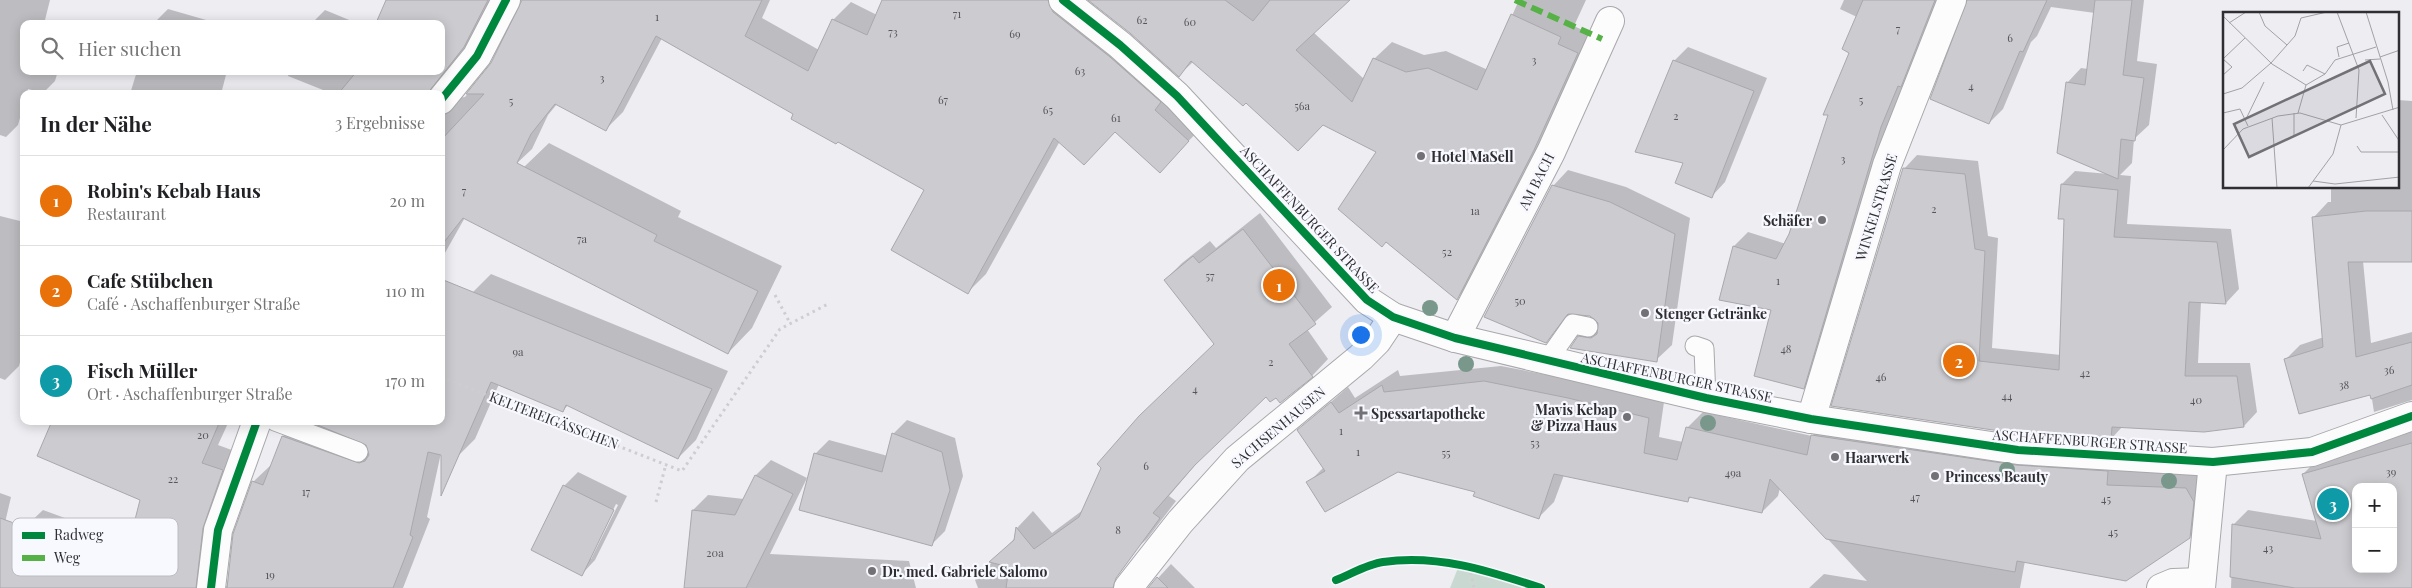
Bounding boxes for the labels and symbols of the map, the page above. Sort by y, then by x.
house number: 71 [953,6,961,21]
house number: 1 [655,9,659,24]
house number: 62 [1137,12,1147,27]
inset map [2223,12,2400,189]
house number: 60 [1184,14,1197,29]
house number: 7 [1896,21,1901,36]
house number: 73 [888,24,898,39]
house number: 69 [1009,26,1021,41]
house number: 6 [2007,30,2013,45]
house number: 3 [1532,52,1537,67]
house number: 63 [1075,63,1085,78]
house number: 3 [600,70,605,85]
house number: 4 [1968,78,1974,93]
house number: 67 [938,92,949,107]
house number: 5 [1859,92,1864,107]
house number: 5 [509,93,514,108]
house number: 56a [1294,98,1310,113]
house number: 65 [1043,102,1054,117]
house number: 2 [1673,108,1679,123]
house number: 61 [1111,110,1121,125]
street label: ASCHAFFENBURGER STRASSE [1236,140,1384,297]
place label: Hotel MaSell [1431,147,1514,166]
street label: AM BACH [1513,149,1559,214]
marker: Hotel MaSell [1415,150,1427,162]
house number: 3 [1841,151,1846,166]
street label: WINKELSTRASSE [1850,151,1901,264]
house number: 7 [462,183,467,198]
house number: 2 [1931,201,1937,216]
house number: 1a [1470,203,1480,218]
place label: Schäfer [1763,211,1812,230]
marker: Schäfer [1816,214,1828,226]
house number: 7a [577,231,587,246]
house number: 52 [1442,244,1452,259]
pin: 1 [1263,266,1295,304]
house number: 57 [1205,268,1215,283]
house number: 1 [1776,273,1780,288]
house number: 50 [1514,293,1526,308]
place label: Stenger Getränke [1655,304,1767,323]
marker: Stenger Getränke [1639,307,1651,319]
your location [1348,322,1374,348]
house number: 48 [1780,341,1792,356]
pin: 2 [1943,342,1975,380]
house number: 9a [512,344,524,359]
street label: ASCHAFFENBURGER STRASSE [1579,347,1774,407]
house number: 2 [1268,354,1274,369]
house number: 36 [2384,362,2395,377]
house number: 42 [2080,365,2090,380]
house number: 46 [1875,369,1887,384]
house number: 38 [2339,377,2350,392]
house number: 4 [1192,381,1198,396]
street label: SACHSENHAUSEN [1227,382,1329,472]
street label: KELTEREIGÄSSCHEN [487,387,621,453]
house number: 44 [2002,388,2013,403]
house number: 40 [2190,392,2202,407]
place label: Mavis Kebap & Pizza Haus [1531,400,1617,435]
place label: Spessartapotheke [1371,404,1485,423]
marker: Spessartapotheke [1355,407,1367,419]
marker: Mavis Kebap & Pizza Haus [1621,411,1633,423]
house number: 1 [1339,423,1343,438]
street label: ASCHAFFENBURGER STRASSE [1991,425,2188,457]
house number: 20 [197,427,209,442]
house number: 53 [1530,435,1540,450]
house number: 1 [1356,444,1360,459]
house number: 55 [1441,445,1451,460]
place label: Haarwerk [1845,448,1910,467]
marker: Haarwerk [1829,451,1841,463]
house number: 6 [1143,458,1149,473]
house number: 39 [2386,464,2397,479]
house number: 49a [1725,465,1742,480]
place label: Princess Beauty [1945,467,2049,486]
marker: Princess Beauty [1929,470,1941,482]
house number: 22 [168,471,178,486]
house number: 17 [302,484,311,499]
pin: 3 [2317,485,2349,523]
house number: 47 [1910,489,1920,504]
house number: 45 [2101,491,2111,506]
legend [12,518,178,576]
house number: 8 [1115,522,1121,537]
house number: 45 [2108,524,2118,539]
text: Radweg [54,525,104,544]
house number: 43 [2263,540,2273,555]
house number: 20a [706,545,724,560]
text: Weg [53,548,81,567]
place label: Dr. med. Gabriele Salomo [882,562,1048,581]
marker: Dr. med. Gabriele Salomo [866,565,878,577]
house number: 19 [265,567,275,582]

